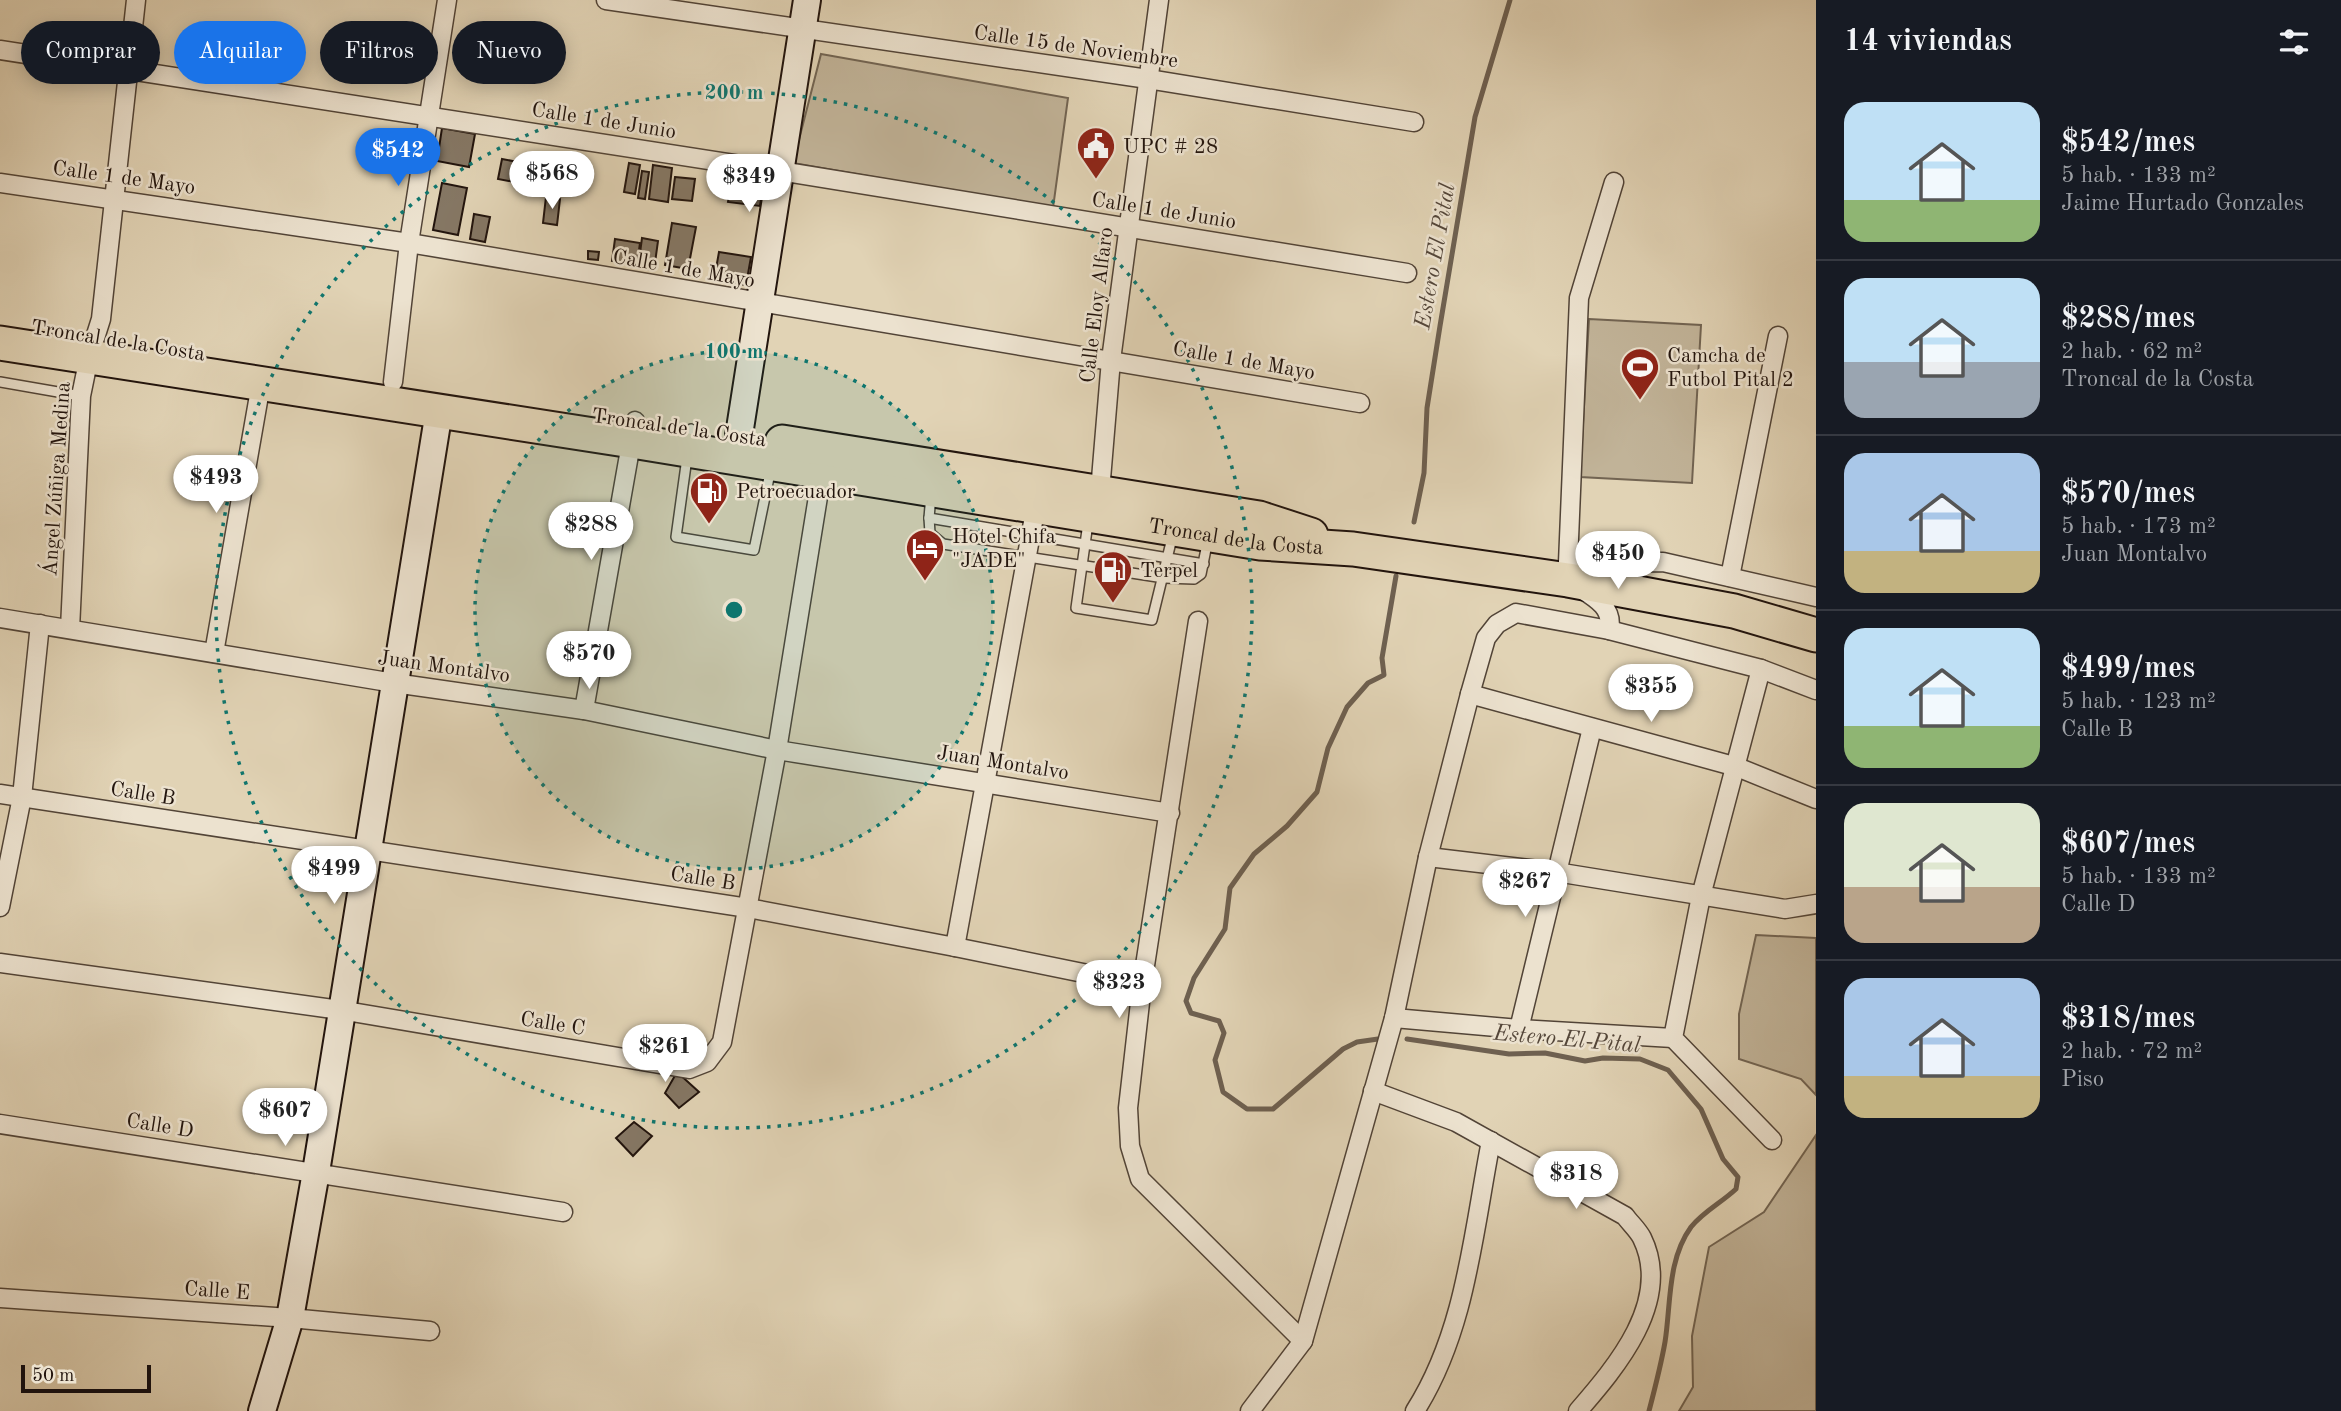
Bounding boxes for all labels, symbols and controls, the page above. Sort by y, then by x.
chip: Comprar [21,21,160,84]
chip: Alquilar [174,21,306,84]
chip: Filtros [320,21,438,84]
chip: Nuevo [452,21,566,84]
street label: Calle 15 de Noviembre [972,23,1179,72]
icon: filters [2275,23,2313,61]
text: 14 viviendas [1844,27,2012,57]
text: 200 m [704,83,764,104]
street label: Calle 1 de Junio [530,100,677,143]
public building icon: UPC # 28 [1075,125,1117,180]
pin: $542 [357,128,439,188]
text: $542/mes [2061,128,2195,158]
icon: home [1900,130,1984,214]
place label: UPC # 28 [1123,137,1218,158]
text: $542 [371,139,425,162]
pin: $568 [511,152,593,211]
pin: $349 [708,154,790,214]
street label: Calle 1 de Mayo [51,158,197,199]
text: $568 [525,162,579,185]
text: 5 hab. · 133 m² [2061,164,2216,187]
text: $349 [722,165,776,188]
water label: Estero El Pital [1411,181,1460,332]
street label: Calle 1 de Junio [1090,190,1237,233]
text: Jaime Hurtado Gonzales [2061,192,2304,215]
street label: Calle Eloy Alfaro [1078,226,1117,384]
street label: Calle 1 de Mayo [611,247,756,292]
text: $288/mes [2061,304,2195,334]
icon: home [1900,306,1984,390]
street label: Troncal de la Costa [29,317,206,366]
street label: Calle 1 de Mayo [1171,339,1316,384]
text: 2 hab. · 62 m² [2061,340,2202,363]
text: 100 m [704,342,764,363]
sports icon: Camcha de Futbol Pital 2 [1619,346,1661,401]
place label: Camcha de Futbol Pital 2 [1667,346,1794,391]
text: Troncal de la Costa [2061,368,2254,391]
street label: Ángel Zúñiga Medina [36,381,75,577]
street label: Troncal de la Costa [590,406,767,451]
pin: $493 [175,456,257,515]
text: $493 [189,466,243,489]
fuel station icon: Petroecuador [688,470,730,525]
text: $570/mes [2061,479,2195,509]
icon: home [1900,481,1984,565]
place label: Petroecuador [736,482,856,503]
pin: $288 [550,503,632,562]
text: $288 [564,513,618,536]
text: 5 hab. · 173 m² [2061,515,2216,538]
street label: Troncal de la Costa [1147,516,1324,559]
hotel icon: Hotel Chifa "JADE" [904,527,946,582]
place label: Hotel Chifa "JADE" [952,527,1056,572]
pin: $450 [1577,532,1659,591]
text: $450 [1591,542,1645,565]
text: Juan Montalvo [2061,543,2207,566]
fuel station icon: Terpel [1092,549,1134,604]
place label: Terpel [1140,561,1198,582]
centre of rings [722,598,746,622]
pin: $570 [548,632,630,691]
text: $570 [562,642,616,665]
street label: Juan Montalvo [376,648,511,687]
text: $499/mes [2061,654,2195,684]
icon: home [1900,656,1984,740]
pin: $355 [1610,664,1692,724]
text: $355 [1624,675,1678,698]
text: 5 hab. · 123 m² [2061,690,2216,713]
text: Calle B [2061,718,2133,741]
street label: Juan Montalvo [935,743,1070,784]
street label: Calle B [109,779,177,810]
text: $607/mes [2061,829,2195,859]
icon: home [1900,831,1984,915]
pin: $499 [293,846,375,906]
text: $499 [307,857,361,880]
pin: $267 [1484,860,1566,919]
street label: Calle B [669,864,737,895]
text: 5 hab. · 133 m² [2061,865,2216,888]
text: $267 [1498,870,1552,893]
text: Calle D [2061,893,2135,916]
pin: $323 [1078,960,1160,1020]
text: $323 [1092,971,1146,994]
text: $318/mes [2061,1004,2195,1034]
icon: home [1900,1006,1984,1090]
street label: Calle C [519,1009,587,1040]
water label: Estero El Pital [1491,1022,1642,1057]
pin: $261 [624,1024,706,1084]
text: $261 [638,1035,692,1058]
text: 2 hab. · 72 m² [2061,1040,2202,1063]
text: Piso [2061,1068,2104,1091]
pin: $607 [244,1088,326,1148]
text: $607 [258,1099,312,1122]
street label: Calle D [125,1111,195,1142]
pin: $318 [1535,1152,1617,1211]
text: $318 [1549,1162,1603,1185]
street label: Calle E [183,1279,250,1304]
scale bar [21,1362,150,1394]
text: 50 m [32,1367,74,1386]

